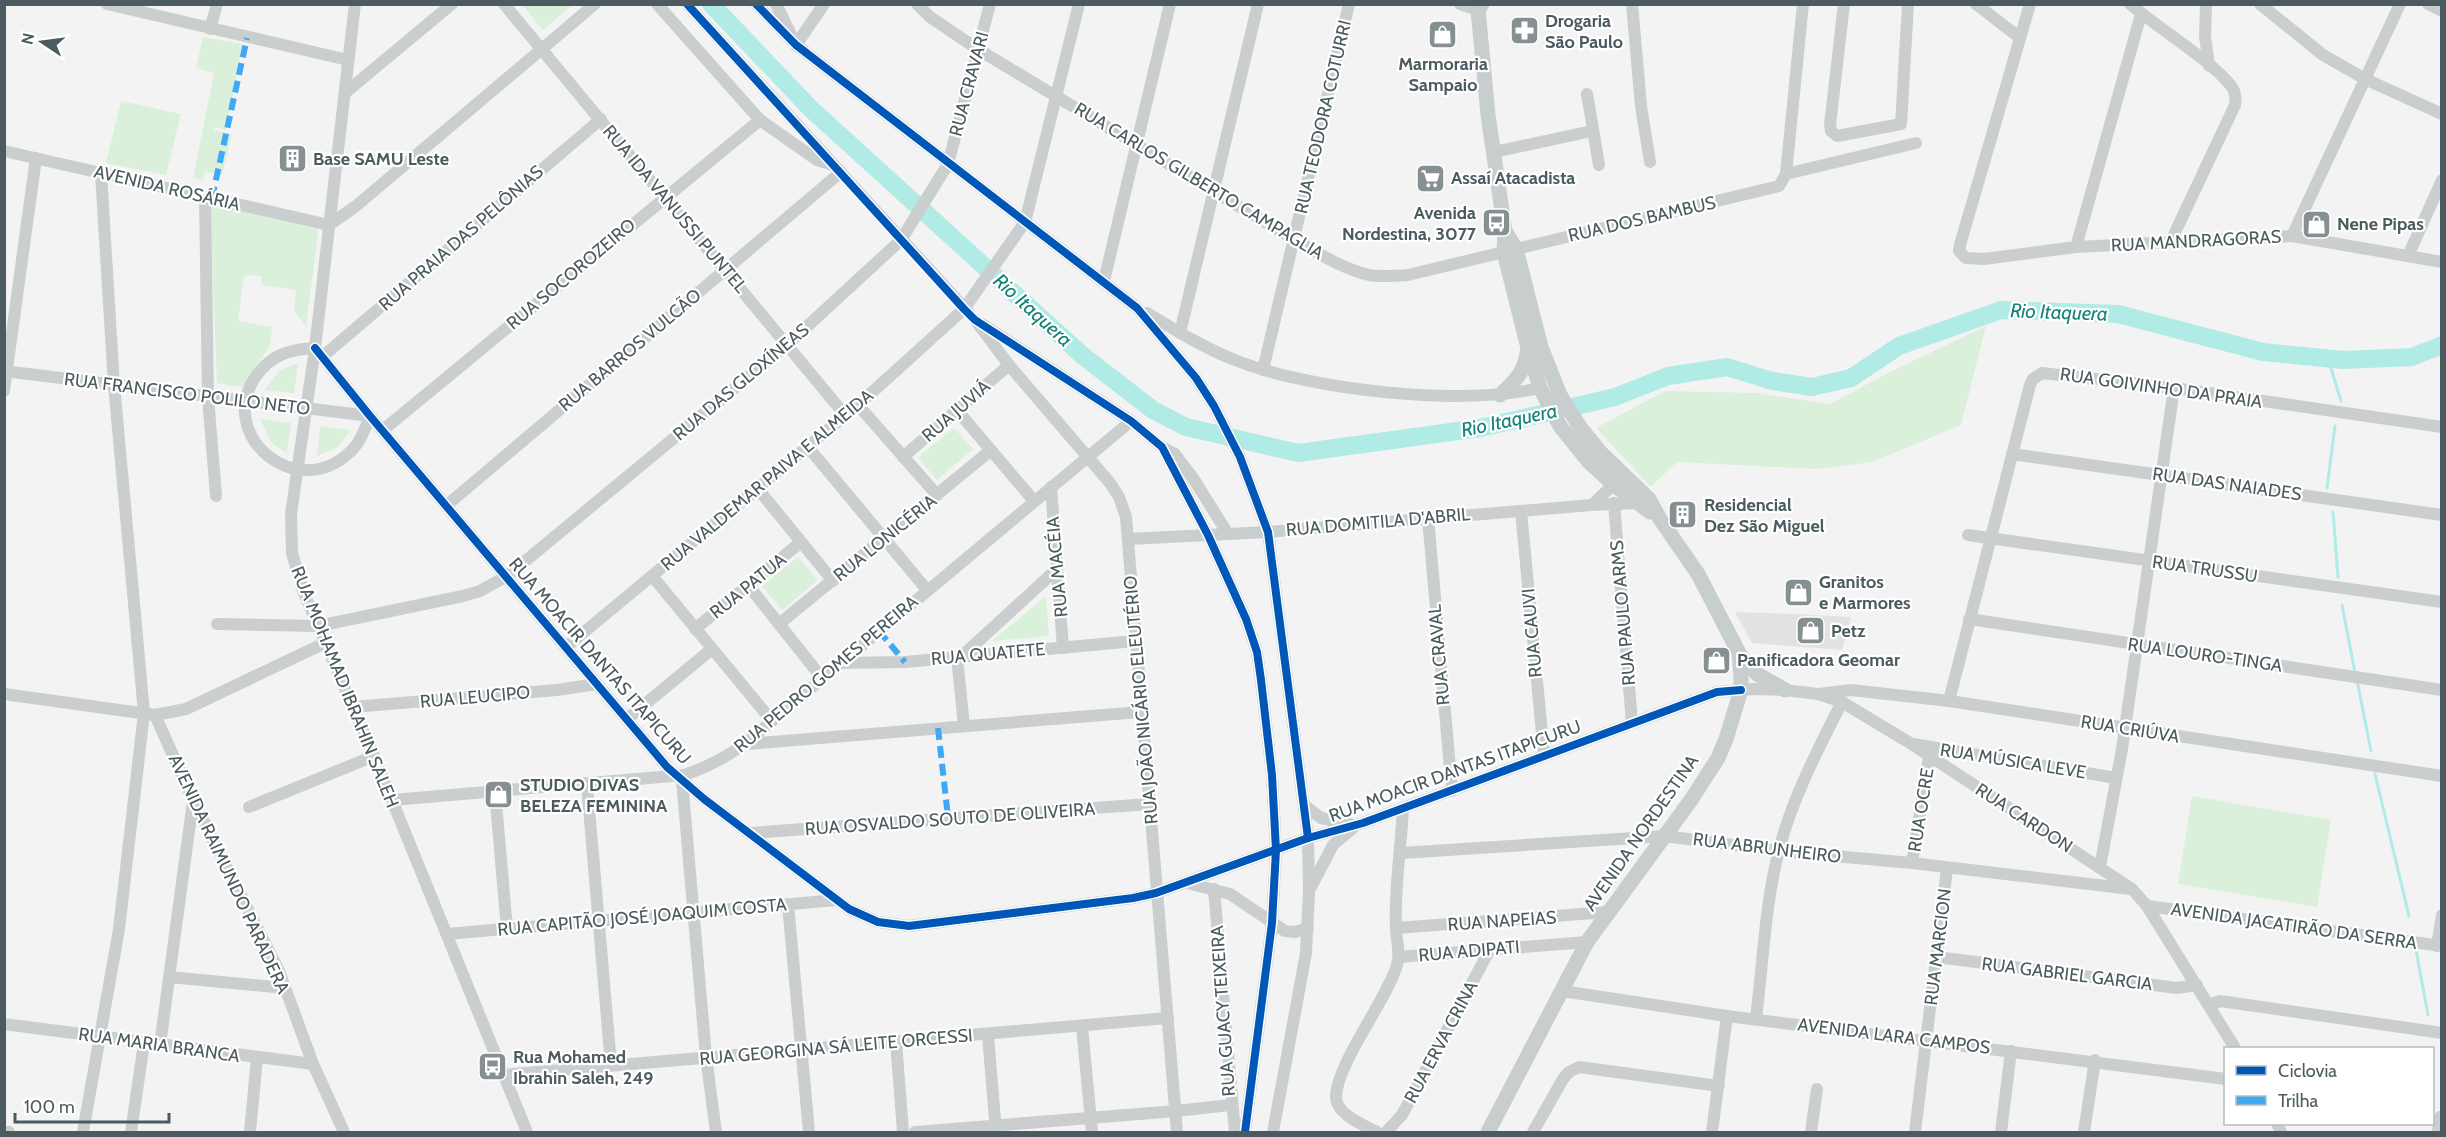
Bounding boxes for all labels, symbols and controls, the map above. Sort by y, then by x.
place label: Drogaria São Paulo [1545,10,1623,53]
north arrow [12,12,72,72]
pharmacy icon: Drogaria São Paulo [1508,15,1540,47]
street label: RUA TEODORA COTURRI [1290,18,1356,216]
shop icon: Marmoraria Sampaio [1427,19,1459,51]
street label: RUA CRAVARI [944,29,994,139]
text: N [17,31,38,46]
place label: Marmoraria Sampaio [1398,53,1488,96]
street label: RUA CARLOS GILBERTO CAMPAGLIA [1070,98,1328,264]
street label: RUA IDA VANUSSI PUNTEL [598,121,752,297]
building icon: Base SAMU Leste [276,143,308,175]
place label: Base SAMU Leste [313,148,449,170]
street label: AVENIDA ROSÁRIA [92,160,242,216]
street label: RUA PRAIA DAS PELÔNIAS [374,161,548,315]
supermarket icon: Assaí Atacadista [1414,162,1446,194]
place label: Assaí Atacadista [1451,167,1575,189]
street label: RUA DOS BAMBUS [1566,191,1718,247]
place label: Avenida Nordestina, 3077 [1342,202,1477,245]
bus stop icon: Avenida Nordestina, 3077 [1481,207,1513,239]
shop icon: Nene Pipas [2300,208,2332,240]
place label: Nene Pipas [2337,213,2424,235]
street label: RUA SOCOROZEIRO [502,214,640,334]
street label: RUA MANDRAGORAS [2110,226,2282,256]
water label: Rio Itaquera [989,268,1077,352]
street label: RUA BARROS VULCÃO [554,284,706,416]
water label: Rio Itaquera [2010,298,2108,326]
street label: RUA DAS GLOXÍNEAS [668,319,814,445]
street label: RUA GOIVINHO DA PRAIA [2058,363,2264,413]
street label: RUA FRANCISCO POLILO NETO [63,368,311,420]
street label: RUA JUVIÁ [917,375,995,447]
street label: RUA VALDEMAR PAIVA E ALMEIDA [656,385,878,575]
water label: Rio Itaquera [1459,398,1559,442]
street label: RUA DAS NAIADES [2151,463,2303,505]
street label: RUA LONICÉRIA [829,490,941,586]
place label: Residencial Dez São Miguel [1704,494,1825,537]
building icon: Residencial Dez São Miguel [1667,499,1699,531]
street label: RUA DOMITILA D'ABRIL [1285,503,1471,541]
street label: RUA MACÉIA [1042,516,1072,618]
street label: RUA PAULO ARMS [1606,539,1640,687]
street label: RUA PATUA [705,549,791,623]
street label: RUA TRUSSU [2151,551,2259,587]
street label: RUA MOACIR DANTAS ITAPICURU [504,553,696,769]
street label: RUA MOHAMAD IBRAHIN SALEH [286,563,404,811]
place label: Granitos e Marmores [1819,571,1911,614]
street label: RUA JOÃO NICÁRIO ELEUTÉRIO [1119,575,1163,825]
shop icon: Granitos e Marmores [1782,576,1814,608]
street label: RUA CAUVI [1517,588,1547,678]
street label: RUA PEDRO GOMES PEREIRA [730,591,922,757]
street label: RUA CRAVAL [1424,604,1454,706]
shop icon: Petz [1794,615,1826,647]
place label: Petz [1831,620,1866,642]
street label: RUA LOURO-TINGA [2126,633,2284,677]
street label: RUA QUATETE [930,638,1046,670]
shop icon: Panificadora Geomar [1700,644,1732,676]
place label: Panificadora Geomar [1737,649,1900,671]
street label: RUA LEUCIPO [419,681,531,713]
street label: RUA CRIÚVA [2079,710,2181,748]
street label: RUA MOACIR DANTAS ITAPICURU [1326,715,1584,827]
street label: RUA MÚSICA LEVE [1938,739,2088,783]
street label: AVENIDA RAIMUNDO PARADERA [164,751,294,997]
street label: AVENIDA NORDESTINA [1579,751,1703,915]
street label: RUA OCRE [1904,767,1938,853]
place label: STUDIO DIVAS BELEZA FEMININA [520,774,668,817]
street label: RUA CARDON [1971,778,2077,858]
shop icon: STUDIO DIVAS BELEZA FEMININA [483,779,515,811]
street label: RUA OSVALDO SOUTO DE OLIVEIRA [804,798,1096,840]
street label: RUA ABRUNHEIRO [1692,828,1842,868]
street label: RUA MARCION [1920,887,1956,1007]
street label: RUA CAPITÃO JOSÉ JOAQUIM COSTA [496,893,788,941]
street label: AVENIDA JACATIRÃO DA SERRA [2170,898,2418,954]
street label: RUA NAPEIAS [1447,906,1557,936]
street label: RUA GUACY TEIXEIRA [1206,925,1240,1097]
street label: RUA ADIPATI [1418,936,1520,966]
street label: RUA GABRIEL GARCIA [1980,953,2154,995]
street label: RUA ERVA CRINA [1400,977,1482,1107]
street label: AVENIDA LARA CAMPOS [1796,1013,1992,1059]
street label: RUA MARIA BRANCA [77,1023,241,1067]
street label: RUA GEORGINA SÁ LEITE ORCESSI [699,1024,973,1070]
place label: Rua Mohamed Ibrahin Saleh, 249 [513,1046,654,1089]
legend [2224,1047,2434,1125]
bus stop icon: Rua Mohamed Ibrahin Saleh, 249 [476,1051,508,1083]
text: Ciclovia [2278,1060,2337,1082]
scale bar [15,1086,170,1124]
text: Trilha [2278,1090,2319,1112]
text: 100 m [24,1096,75,1118]

